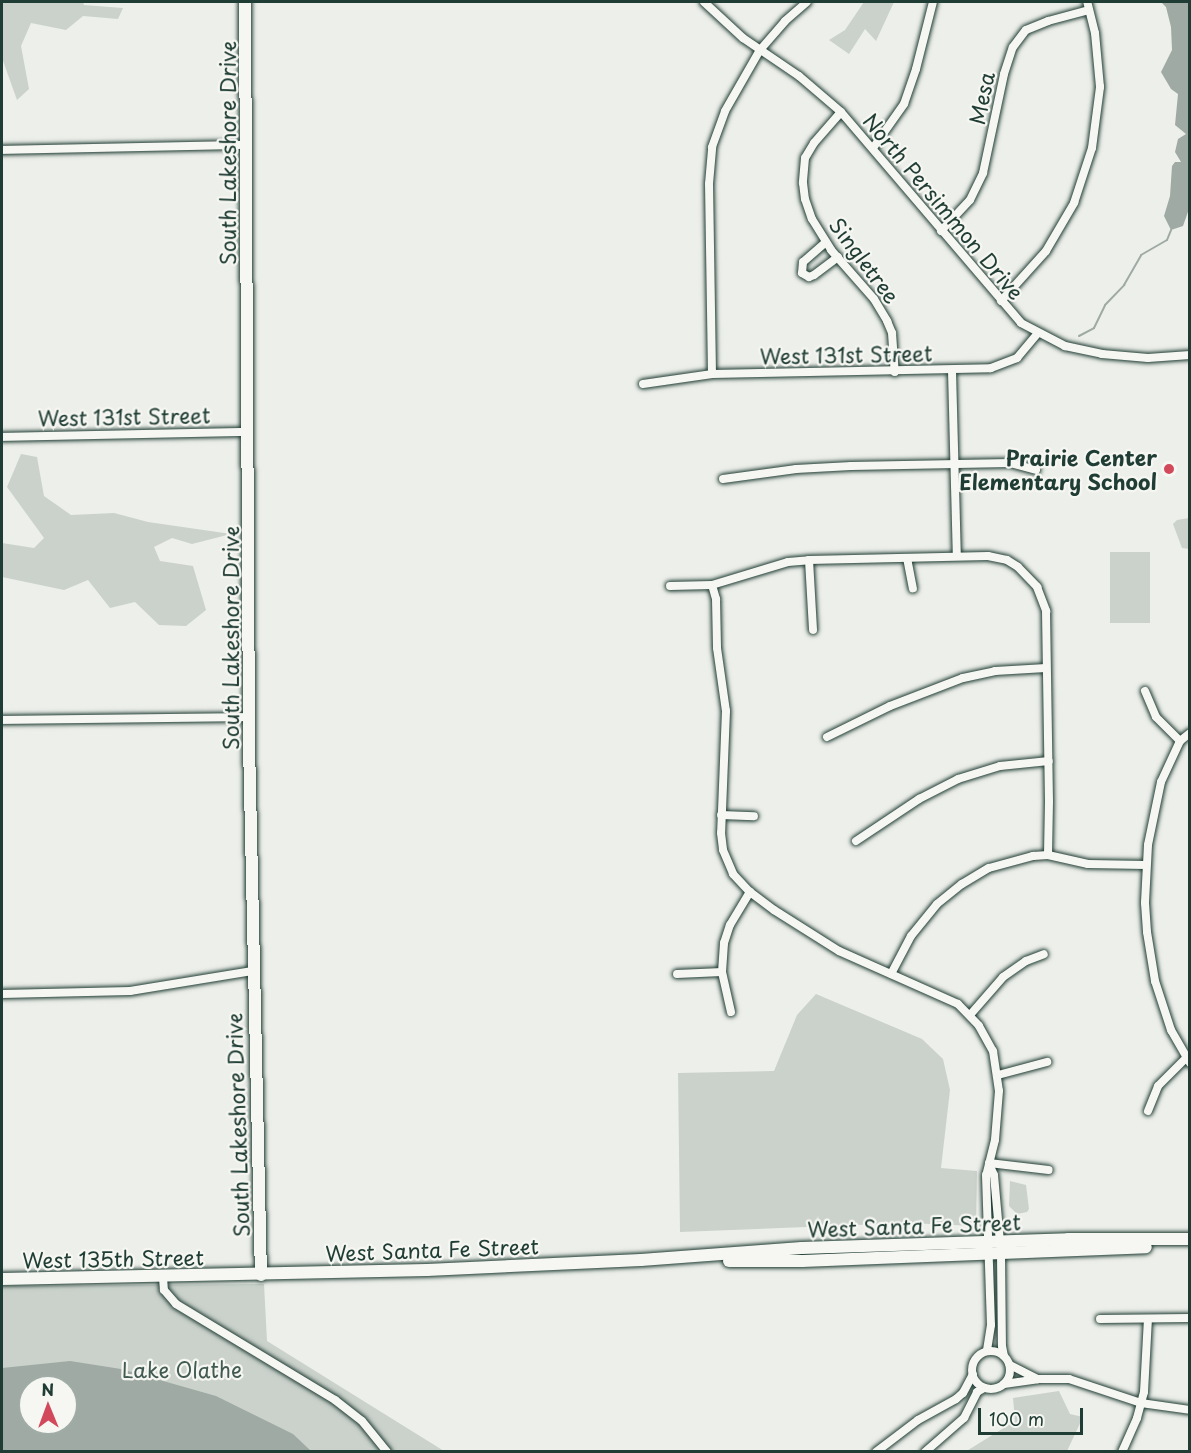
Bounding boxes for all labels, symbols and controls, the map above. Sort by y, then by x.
street label: South Lakeshore Drive [214,39,240,267]
street label: Mesa [963,69,999,127]
street label: North Persimmon Drive [858,107,1030,305]
street label: Singletree [825,212,905,308]
street label: West 131st Street [758,340,934,368]
street label: West 131st Street [36,402,212,430]
place label: Prairie Center Elementary School [959,444,1157,494]
marker: Prairie Center Elementary School [1162,462,1176,476]
street label: South Lakeshore Drive [217,524,243,752]
street label: South Lakeshore Drive [220,1011,254,1239]
street label: West Santa Fe Street [806,1209,1022,1241]
street label: West Santa Fe Street [324,1233,540,1265]
street label: West 135th Street [22,1244,204,1272]
park label: Lake Olathe [121,1356,243,1382]
north arrow [18,1375,78,1435]
text: N [41,1377,54,1401]
scale bar [981,1396,1086,1434]
text: 100 m [989,1405,1044,1432]

